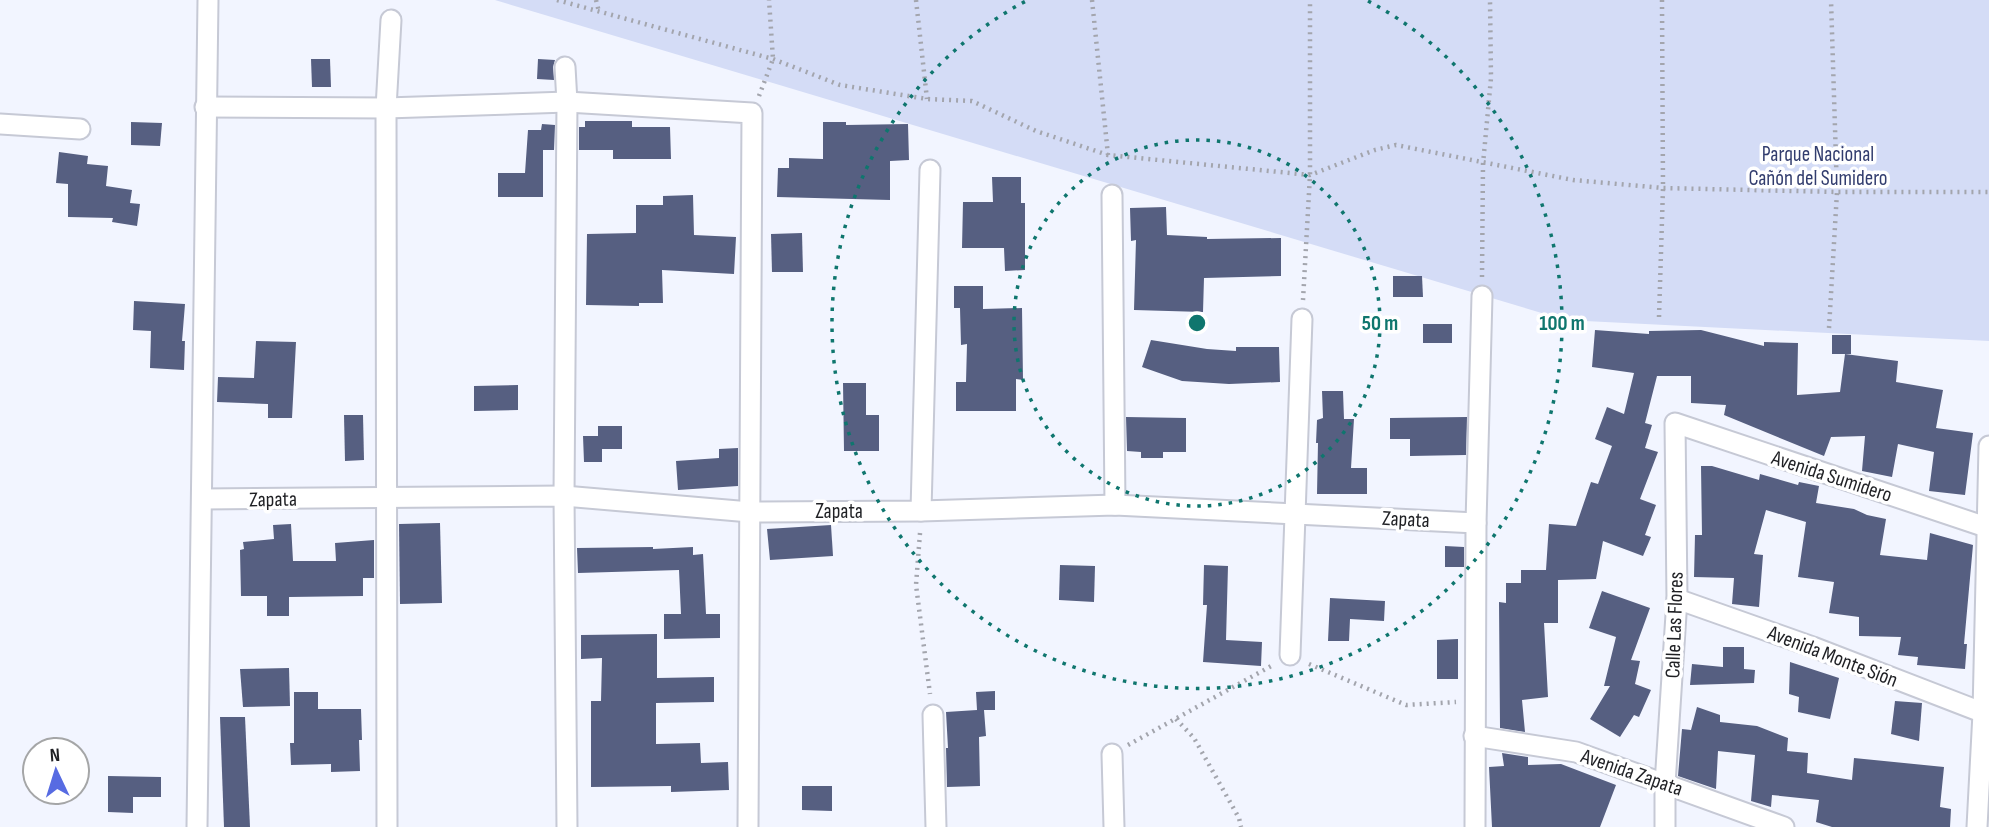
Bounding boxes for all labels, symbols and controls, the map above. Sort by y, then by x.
park label: Parque Nacional Cañón del Sumidero [1748,142,1888,191]
centre of rings [1185,311,1209,335]
text: 50 m [1362,311,1398,336]
text: 100 m [1539,311,1585,336]
street label: Avenida Sumidero [1768,445,1895,508]
street label: Zapata [249,487,297,512]
street label: Zapata [815,499,863,524]
street label: Zapata [1382,506,1430,533]
street label: Calle Las Flores [1660,571,1689,679]
street label: Avenida Monte Sión [1763,620,1901,693]
north arrow [21,736,91,806]
street label: Avenida Zapata [1577,743,1686,802]
text: N [49,744,61,767]

